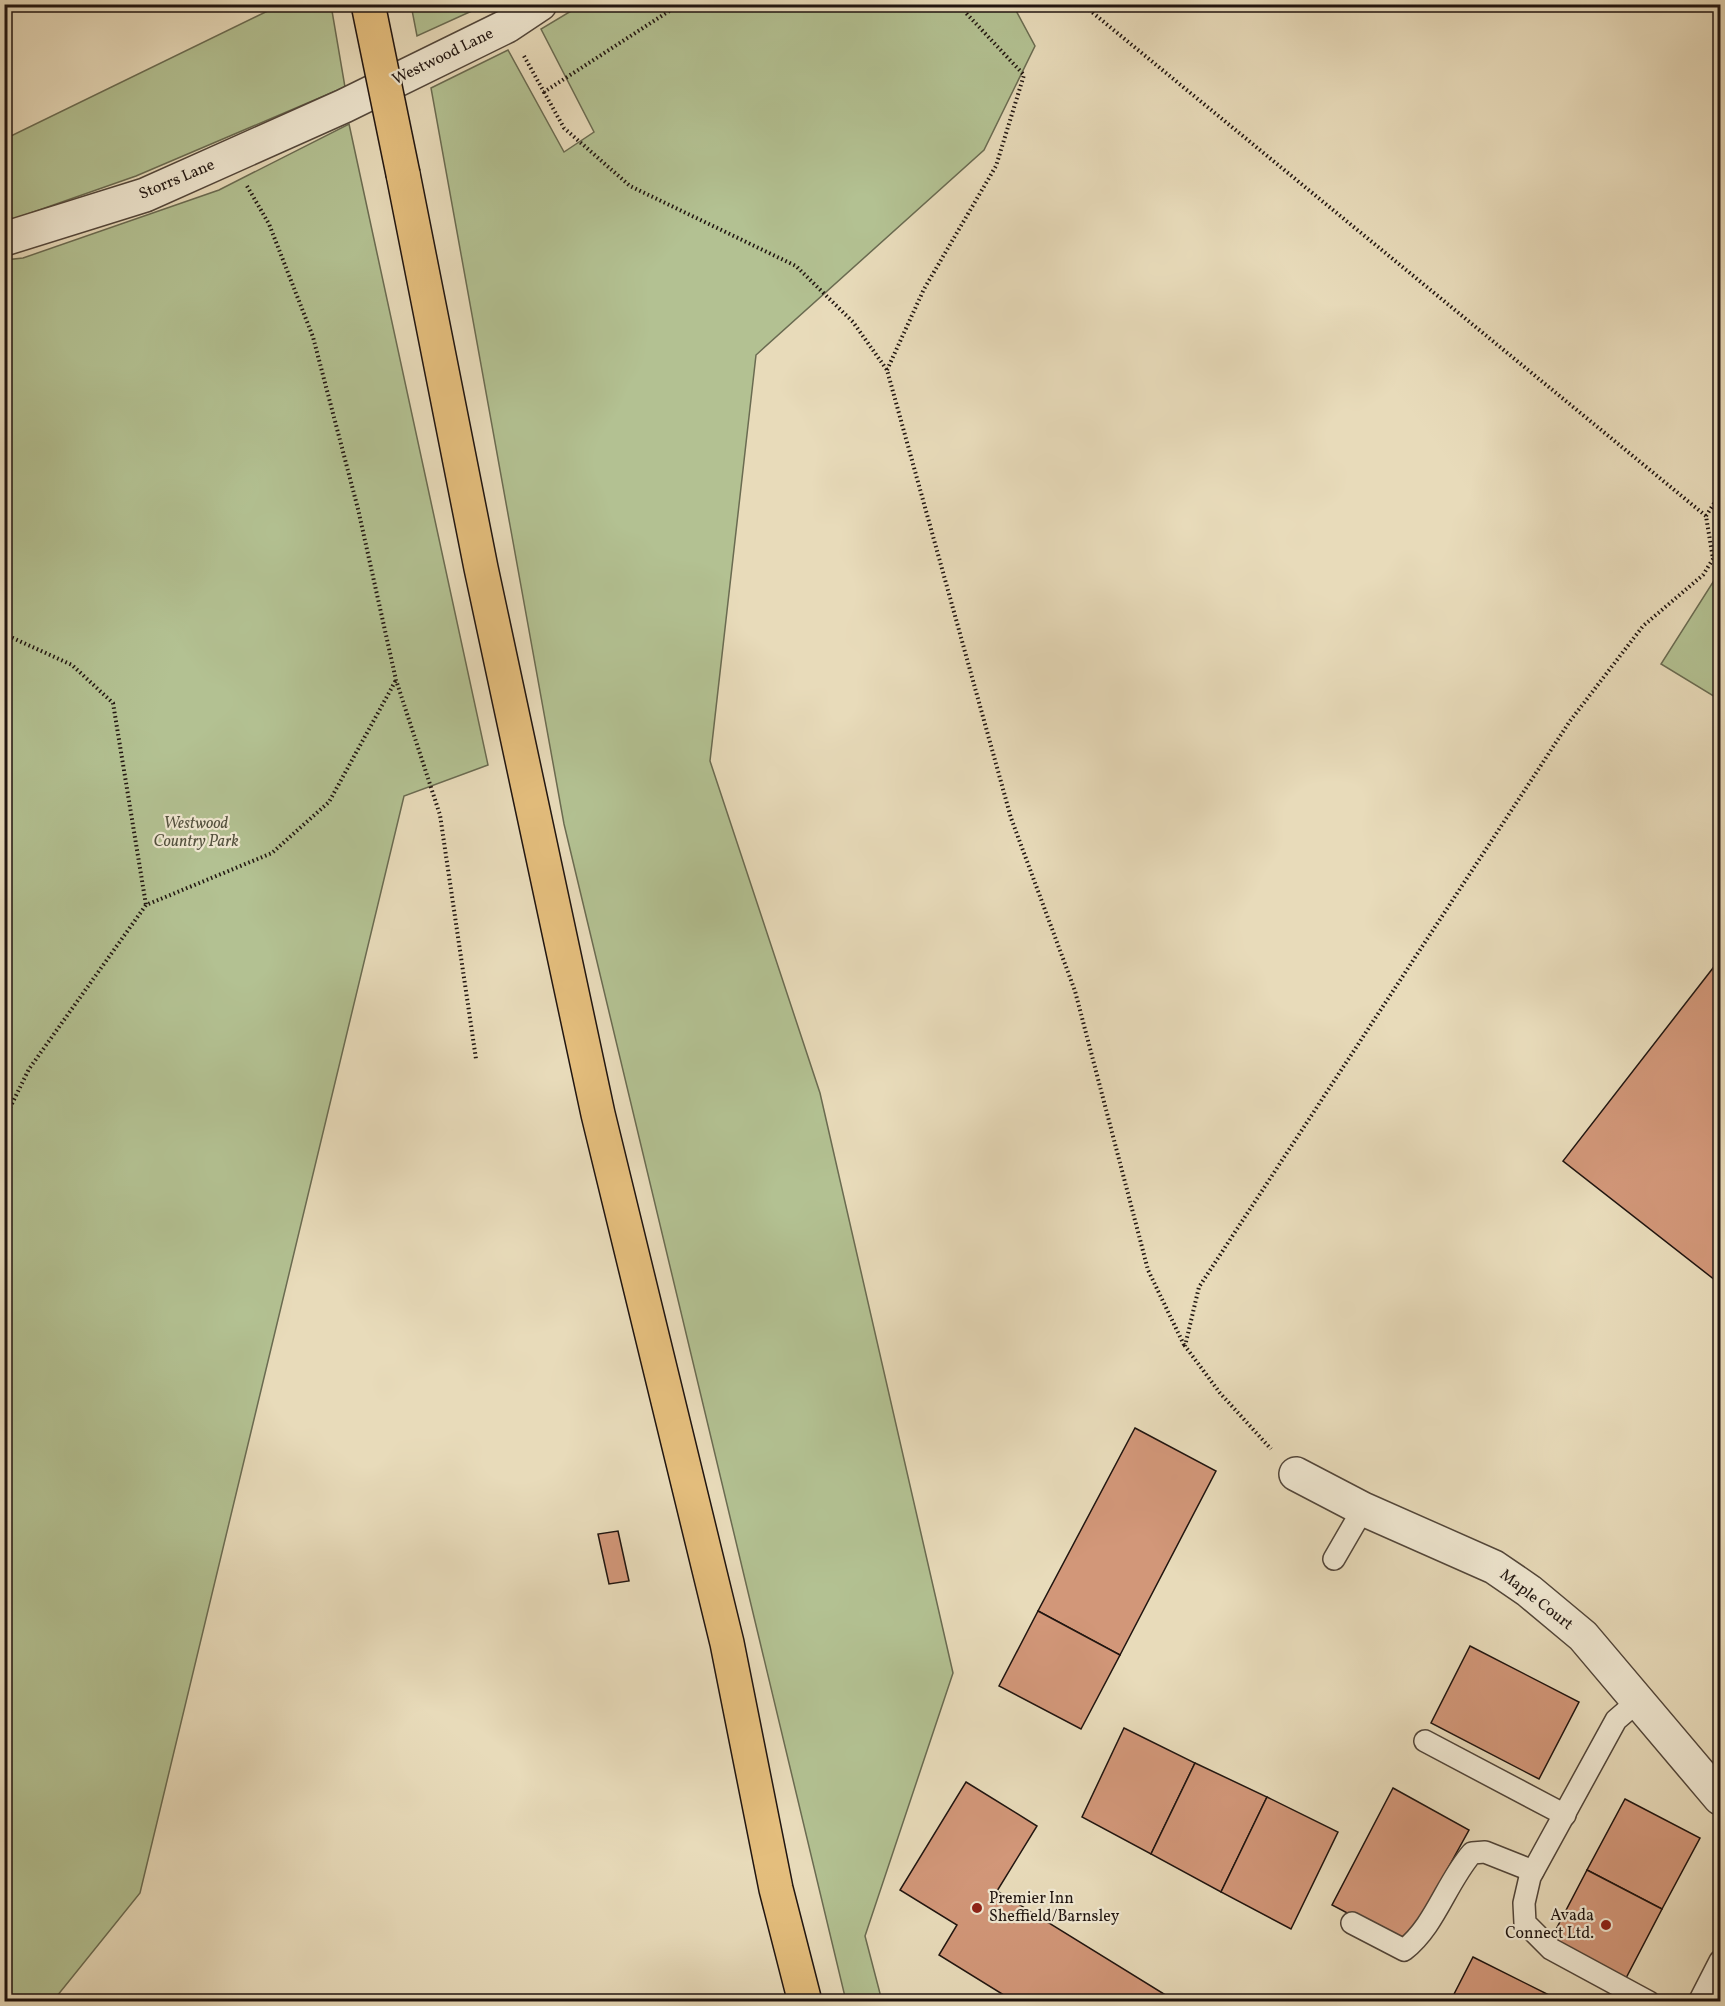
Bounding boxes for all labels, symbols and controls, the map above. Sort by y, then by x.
street label: Westwood Lane [389,23,497,91]
street label: Storrs Lane [136,154,218,206]
park label: Westwood Country Park [153,813,239,853]
street label: Maple Court [1495,1564,1578,1636]
place label: Premier Inn Sheffield/Barnsley [989,1888,1120,1928]
marker: Premier Inn Sheffield/Barnsley [970,1901,984,1915]
place label: Avada Connect Ltd. [1505,1905,1594,1945]
marker: Avada Connect Ltd. [1599,1918,1613,1932]

